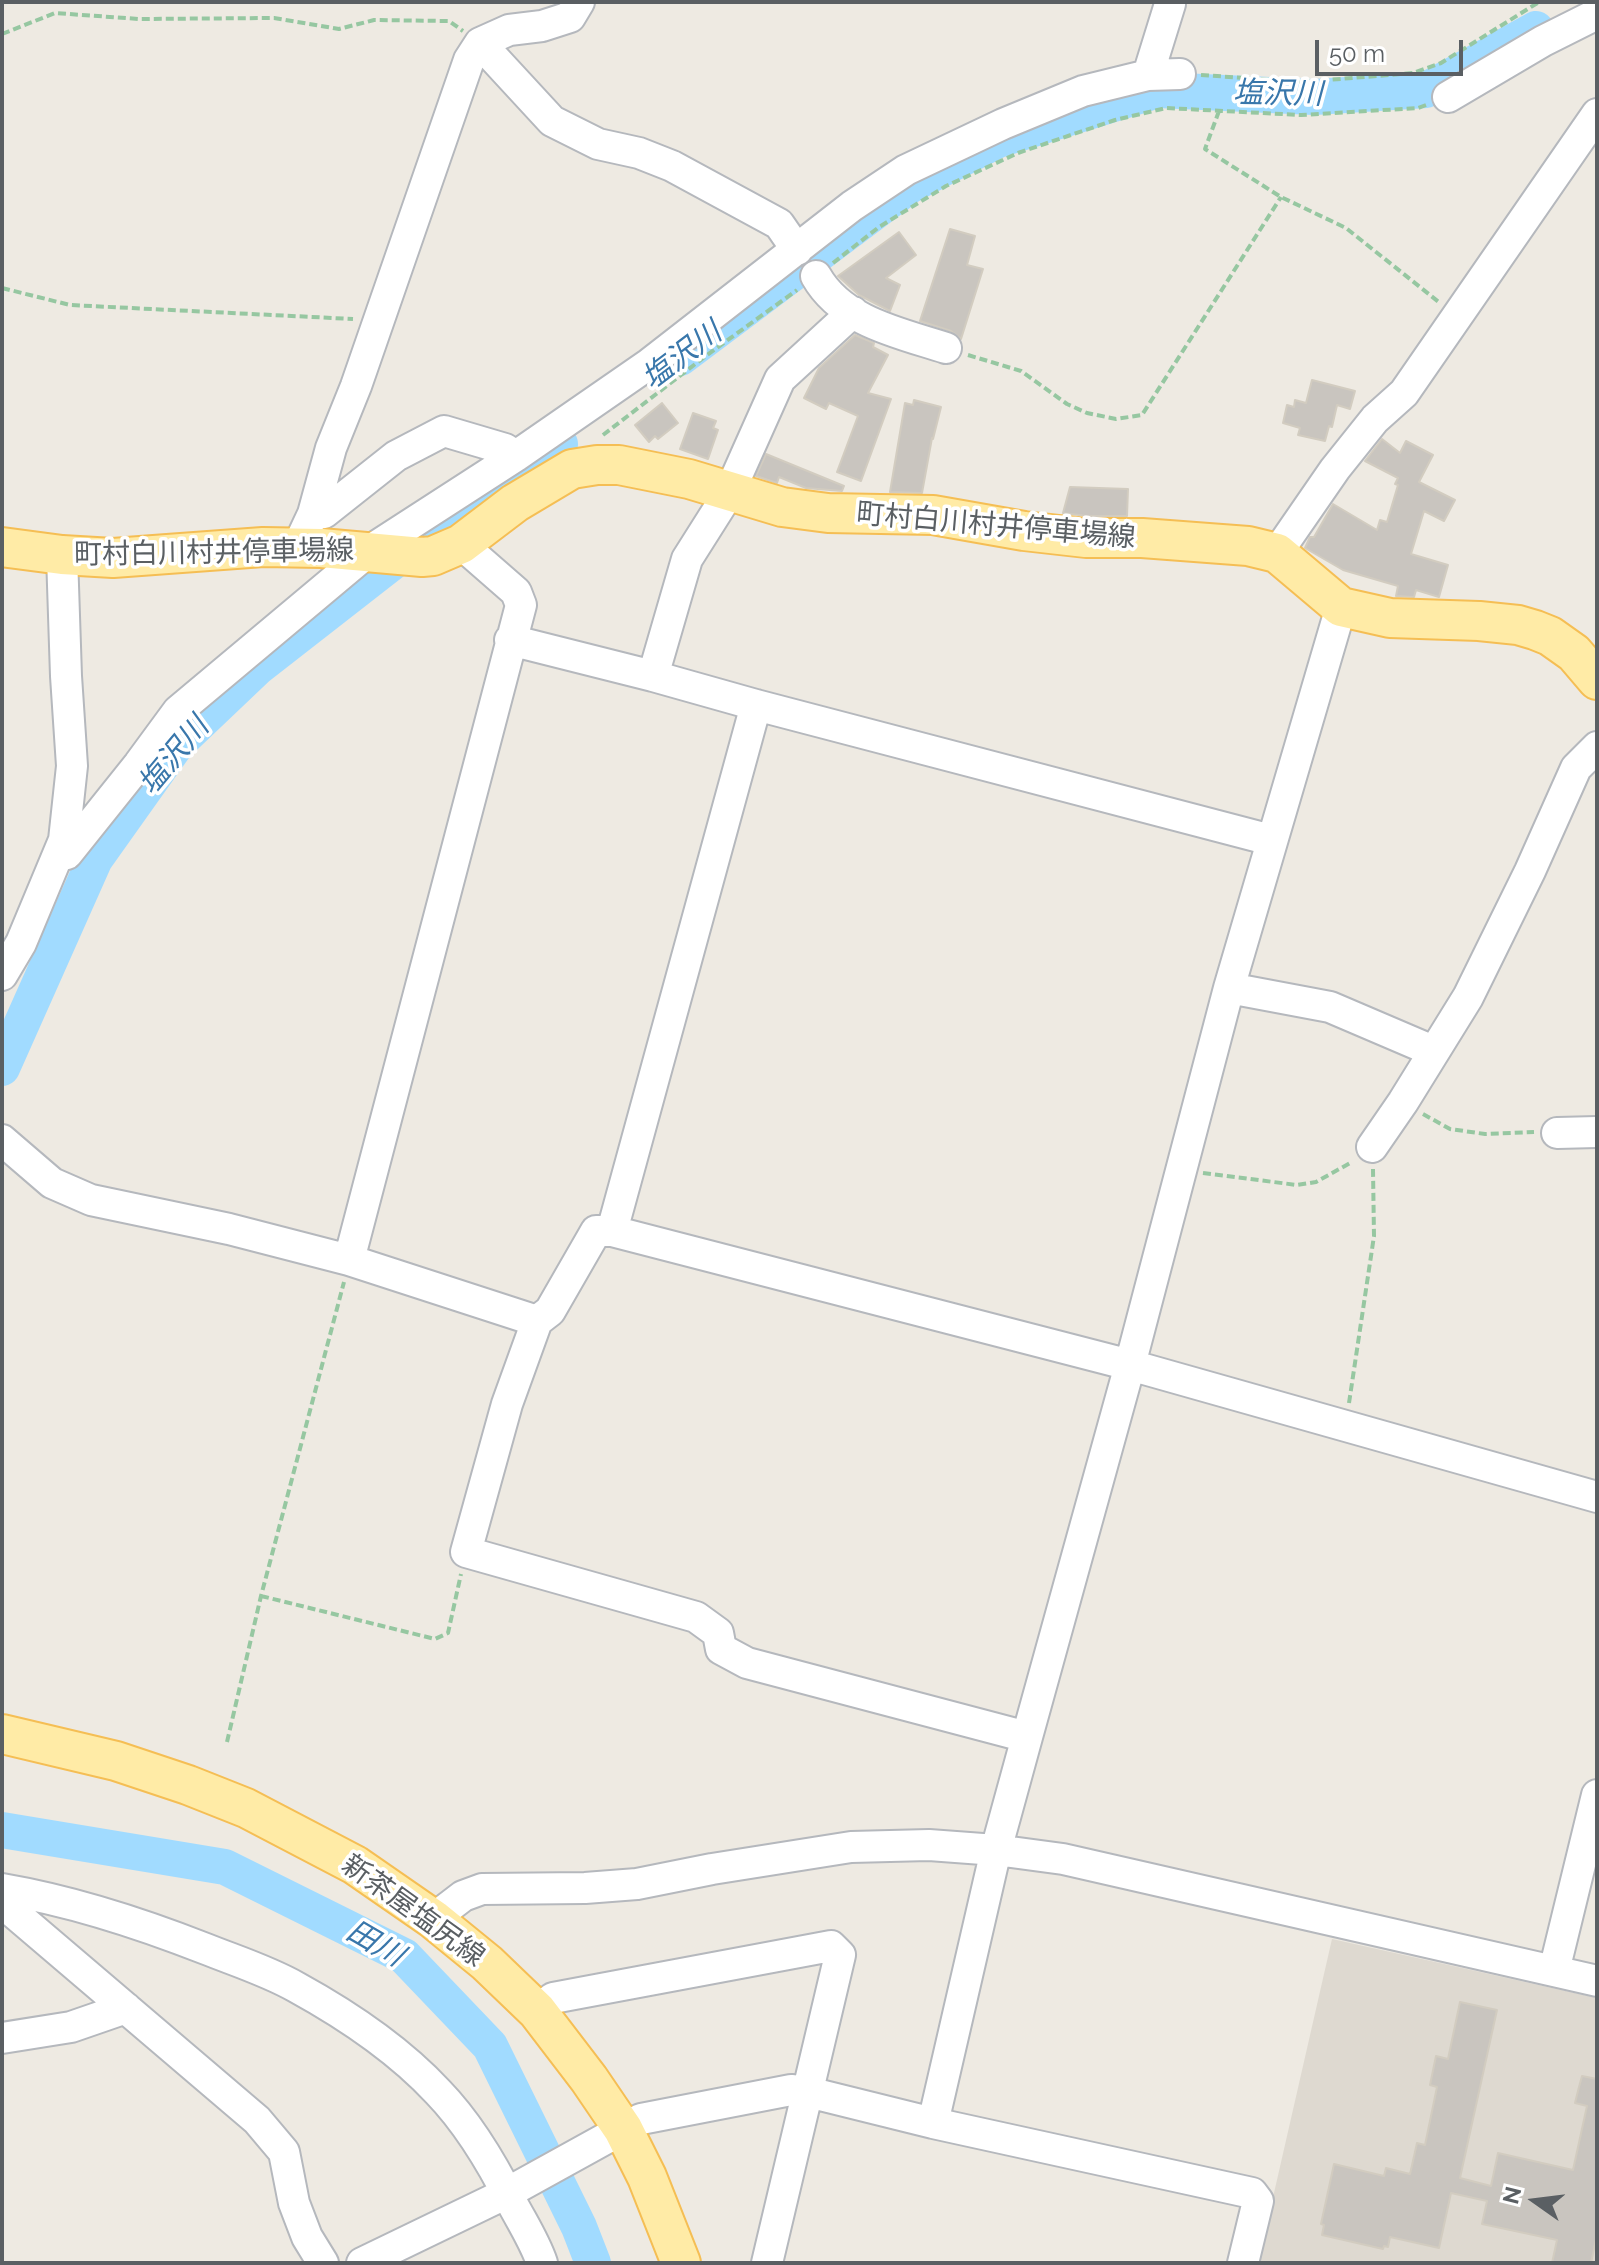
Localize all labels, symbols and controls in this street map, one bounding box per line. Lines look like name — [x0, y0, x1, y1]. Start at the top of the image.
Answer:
scale bar — [1319, 24, 1467, 74]
text: 50 m — [1329, 39, 1385, 68]
water label: 塩沢川 — [1233, 75, 1323, 113]
water label: 塩沢川 — [635, 315, 729, 397]
street label: 町村白川村井停車場線 — [855, 497, 1137, 555]
street label: 町村白川村井停車場線 — [74, 534, 354, 572]
water label: 塩沢川 — [131, 710, 217, 802]
street label: 新茶屋塩尻線 — [335, 1848, 491, 1974]
water label: 田川 — [340, 1913, 410, 1975]
north arrow — [1495, 2161, 1575, 2241]
text: N — [1497, 2184, 1526, 2206]

